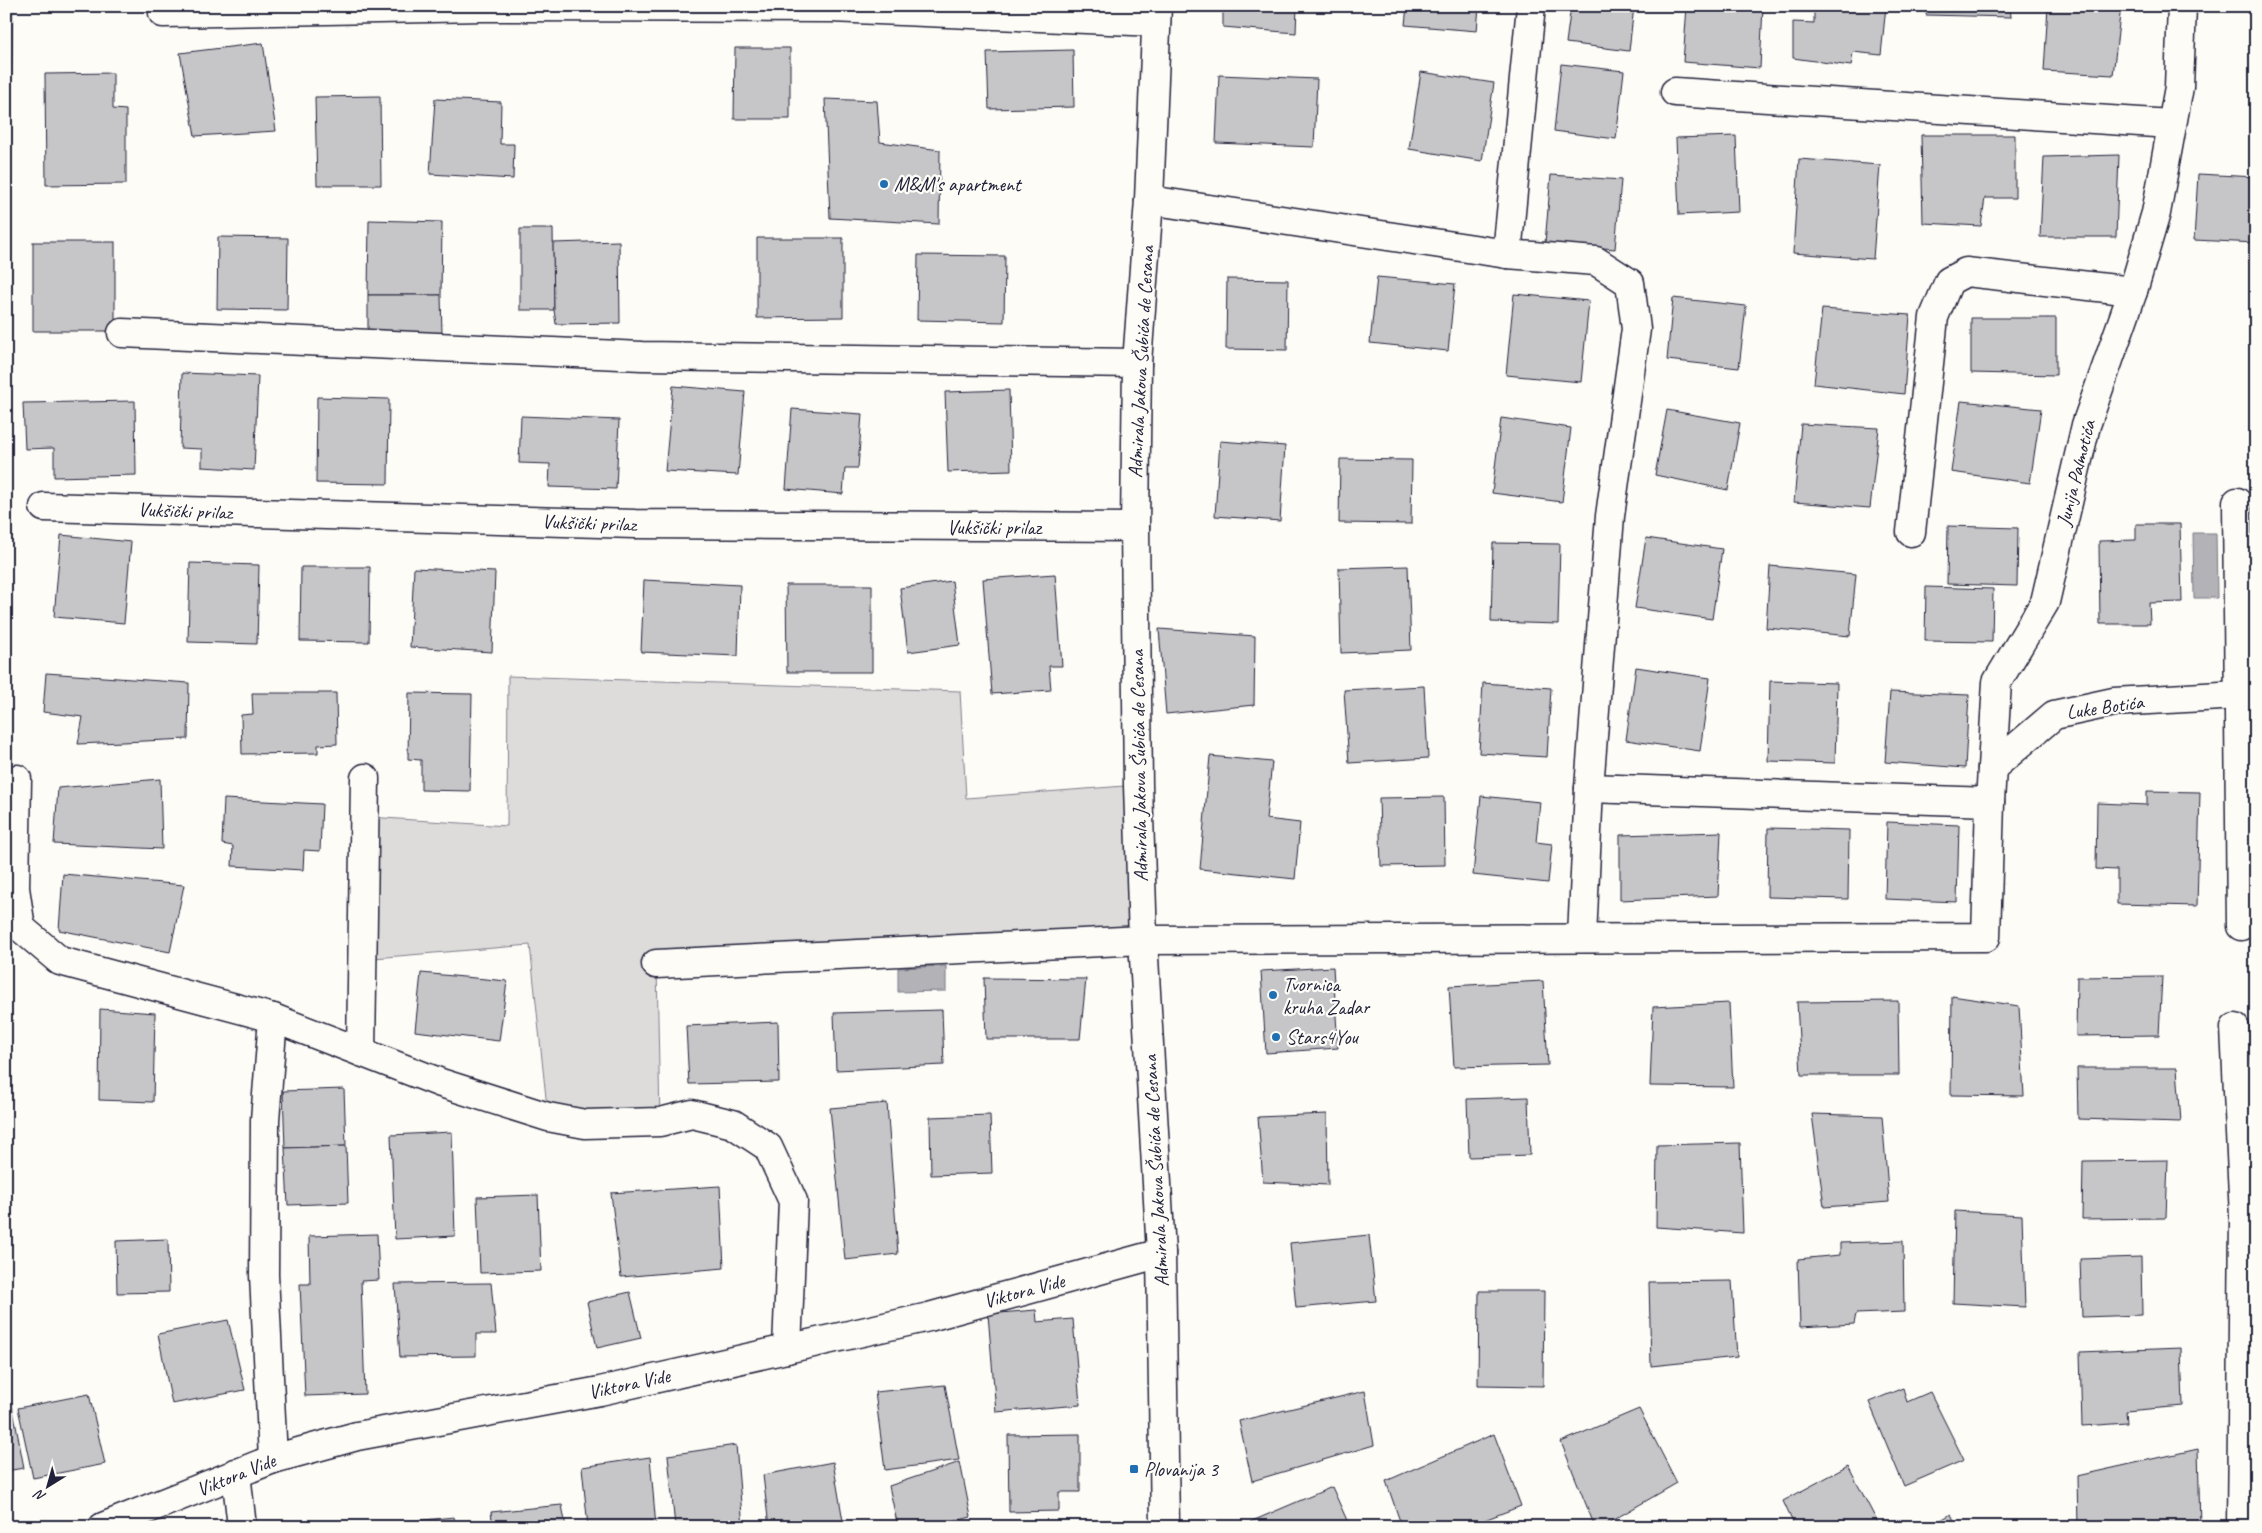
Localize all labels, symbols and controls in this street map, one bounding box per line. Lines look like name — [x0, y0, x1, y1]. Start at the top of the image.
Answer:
place label: M&M's apartment — [894, 172, 1023, 197]
marker: M&M's apartment — [878, 178, 890, 190]
street label: Admirala Jakova Šubića de Cesana — [1122, 244, 1160, 478]
street label: Junija Palmotića — [2051, 416, 2102, 529]
street label: Vukšički prilaz — [137, 497, 234, 525]
street label: Vukšički prilaz — [541, 509, 638, 537]
street label: Vukšički prilaz — [947, 515, 1043, 540]
street label: Admirala Jakova Šubića de Cesana — [1124, 648, 1154, 882]
street label: Luke Botića — [2065, 689, 2146, 725]
place label: Tvornica kruha Zadar — [1283, 972, 1371, 1020]
marker: Tvornica kruha Zadar — [1267, 989, 1279, 1001]
place label: Stars4You — [1286, 1025, 1359, 1050]
marker: Stars4You — [1270, 1031, 1282, 1043]
street label: Admirala Jakova Šubića de Cesana — [1137, 1053, 1175, 1287]
street label: Viktora Vide — [981, 1268, 1069, 1314]
street label: Viktora Vide — [586, 1363, 673, 1405]
street label: Viktora Vide — [193, 1447, 280, 1502]
place label: Plovanija 3 — [1144, 1457, 1220, 1482]
north arrow — [22, 1460, 72, 1510]
marker: Plovanija 3 — [1128, 1463, 1140, 1475]
text: N — [30, 1485, 49, 1505]

